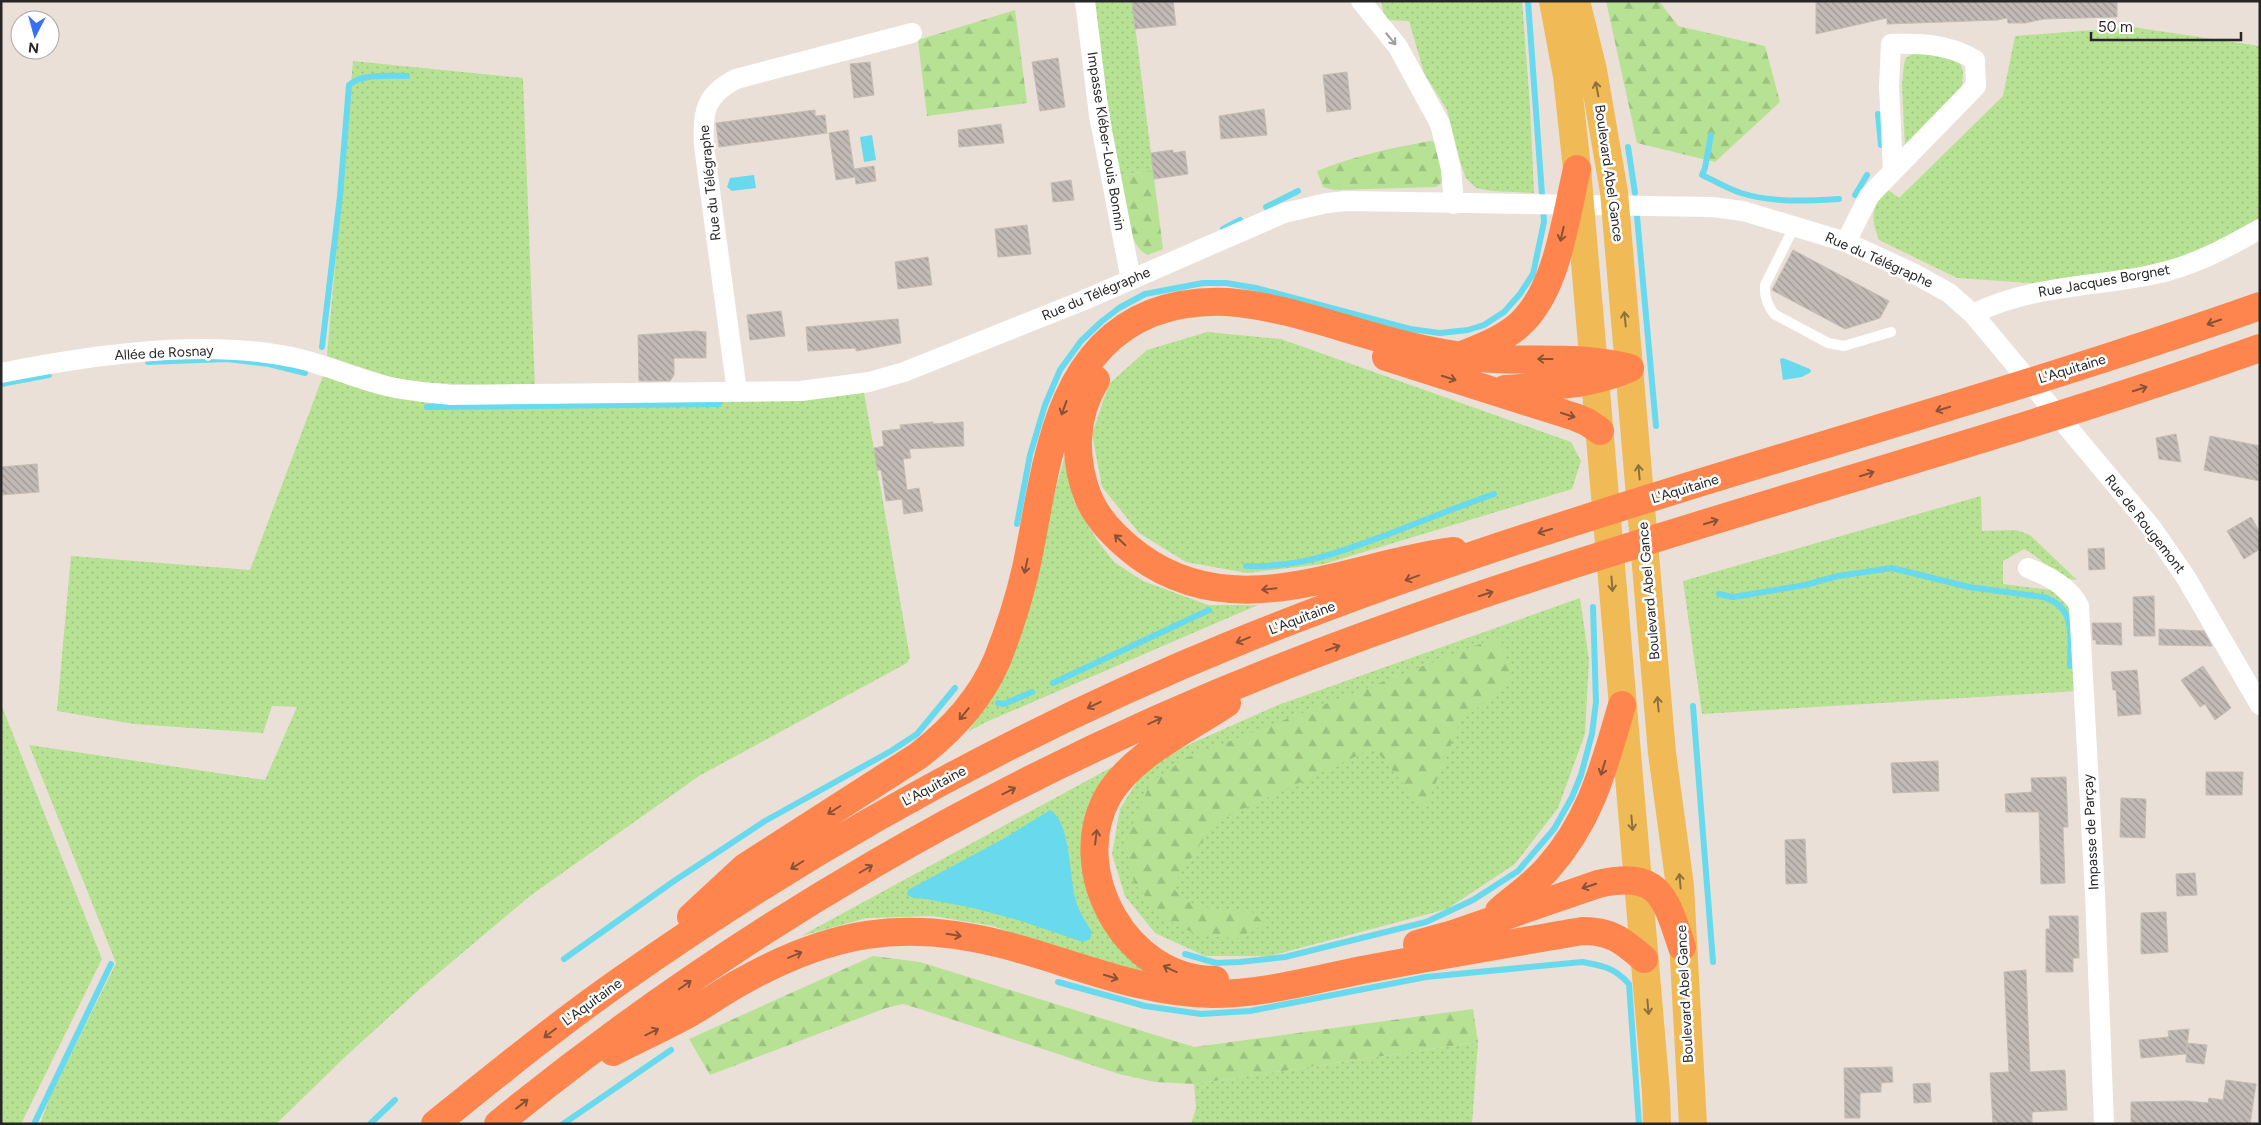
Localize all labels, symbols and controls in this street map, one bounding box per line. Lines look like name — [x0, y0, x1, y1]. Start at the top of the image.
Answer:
north arrow — [10, 10, 60, 60]
scale bar — [2091, 10, 2241, 42]
text: 50 m — [2098, 18, 2133, 36]
one-way arrow — [1386, 33, 1397, 46]
text: N — [27, 38, 40, 56]
street label: Impasse Kléber-Louis Bonnin — [1083, 50, 1129, 232]
one-way arrow — [1591, 81, 1601, 97]
street label: Boulevard Abel Gance — [1591, 103, 1627, 243]
street label: Rue du Télégraphe — [695, 124, 725, 242]
one-way arrow — [1557, 225, 1566, 241]
street label: Rue du Télégraphe — [1822, 229, 1936, 292]
street label: Rue Jacques Borgnet — [2037, 261, 2171, 301]
street label: Rue du Télégraphe — [1039, 263, 1153, 325]
one-way arrow — [1620, 311, 1630, 327]
one-way arrow — [2207, 318, 2222, 327]
street label: Allée de Rosnay — [114, 342, 215, 364]
street label: L'Aquitaine — [2036, 351, 2108, 387]
one-way arrow — [1538, 354, 1554, 364]
one-way arrow — [1441, 373, 1457, 383]
one-way arrow — [2132, 383, 2148, 393]
one-way arrow — [1059, 400, 1068, 415]
one-way arrow — [1935, 405, 1951, 415]
one-way arrow — [1560, 410, 1576, 420]
one-way arrow — [1634, 465, 1643, 481]
one-way arrow — [1858, 469, 1874, 479]
street label: L'Aquitaine — [1649, 471, 1721, 507]
street label: Rue de Rougemont — [2101, 471, 2189, 577]
one-way arrow — [1703, 517, 1719, 526]
street label: Boulevard Abel Gance — [1634, 521, 1663, 661]
one-way arrow — [1537, 527, 1553, 537]
one-way arrow — [1113, 534, 1126, 546]
one-way arrow — [1021, 557, 1030, 573]
one-way arrow — [1405, 574, 1420, 583]
one-way arrow — [1608, 576, 1617, 592]
one-way arrow — [1261, 584, 1277, 594]
one-way arrow — [1478, 588, 1494, 598]
street label: L'Aquitaine — [1266, 597, 1338, 638]
one-way arrow — [1236, 636, 1252, 645]
one-way arrow — [1325, 643, 1340, 652]
one-way arrow — [1653, 696, 1663, 712]
one-way arrow — [1087, 700, 1102, 710]
one-way arrow — [958, 707, 969, 720]
one-way arrow — [1147, 715, 1162, 725]
one-way arrow — [1597, 760, 1607, 776]
street label: L'Aquitaine — [899, 762, 969, 810]
street label: Impasse de Parçay — [2079, 773, 2103, 891]
one-way arrow — [1001, 786, 1016, 795]
one-way arrow — [827, 805, 841, 815]
one-way arrow — [1627, 815, 1637, 831]
one-way arrow — [1091, 829, 1101, 845]
one-way arrow — [791, 860, 805, 870]
one-way arrow — [859, 864, 873, 874]
one-way arrow — [1675, 873, 1684, 889]
one-way arrow — [1582, 882, 1598, 892]
street label: Boulevard Abel Gance — [1673, 924, 1697, 1064]
one-way arrow — [946, 930, 962, 940]
one-way arrow — [787, 950, 803, 959]
one-way arrow — [1163, 963, 1178, 973]
one-way arrow — [1103, 973, 1119, 983]
street label: L'Aquitaine — [559, 974, 625, 1029]
one-way arrow — [678, 980, 692, 990]
one-way arrow — [1643, 999, 1653, 1015]
one-way arrow — [645, 1027, 660, 1037]
one-way arrow — [543, 1028, 557, 1038]
one-way arrow — [515, 1099, 528, 1110]

